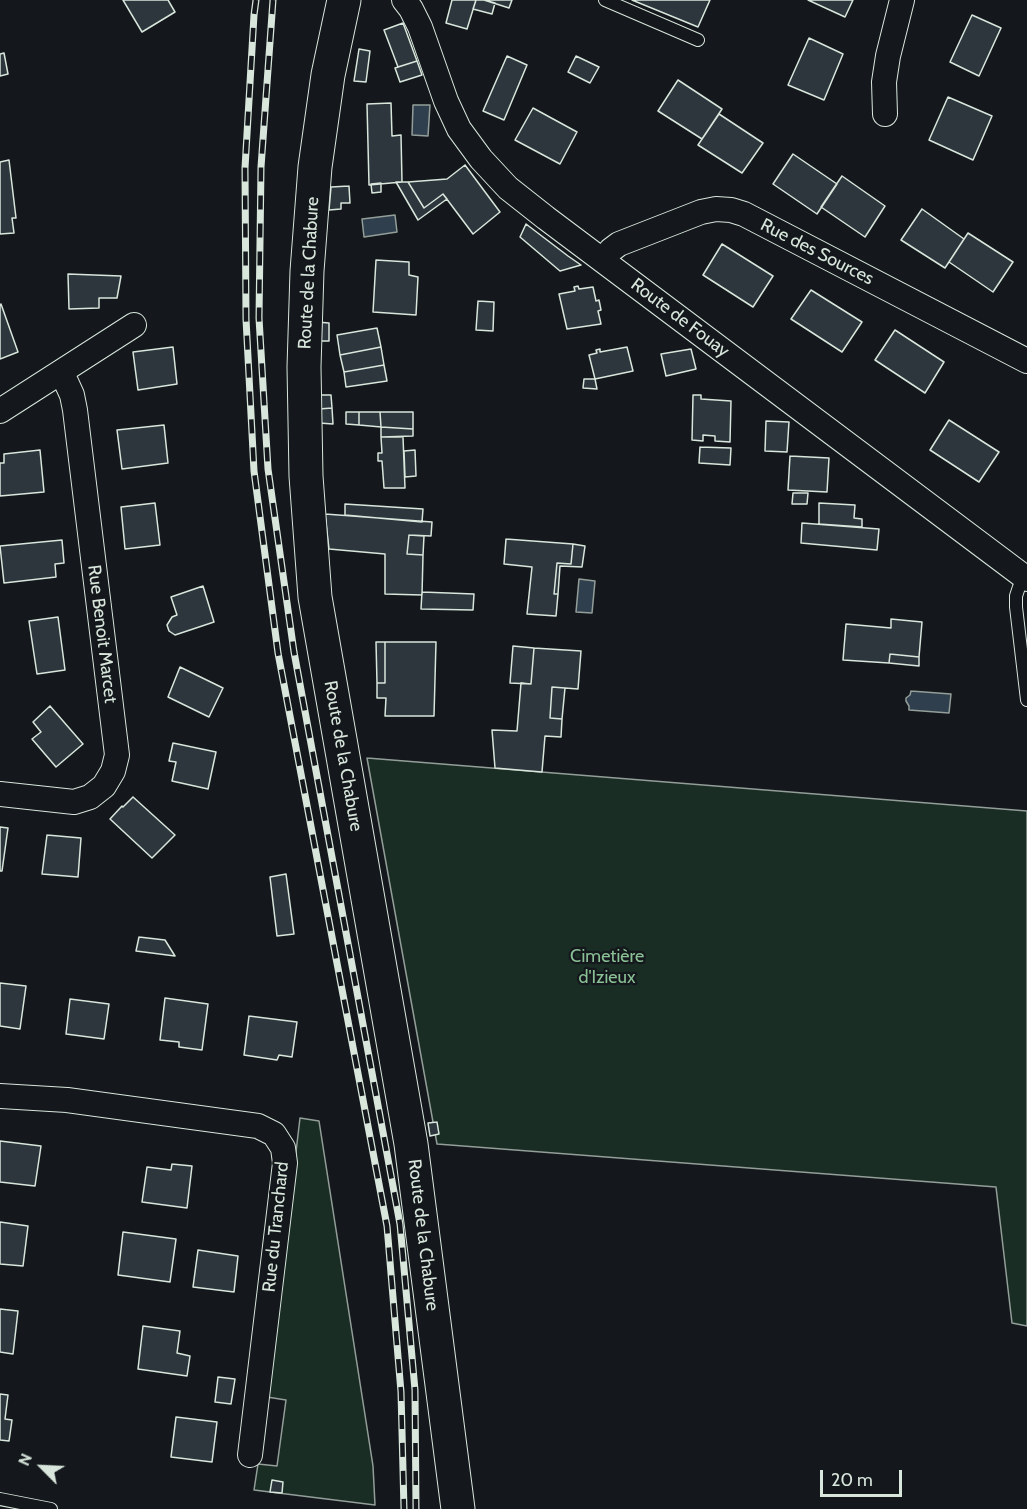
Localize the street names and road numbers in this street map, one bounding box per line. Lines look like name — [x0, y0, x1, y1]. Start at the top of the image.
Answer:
street label: Route de la Chabure — [294, 196, 324, 350]
street label: Rue des Sources — [757, 214, 877, 290]
street label: Route de Fouay — [627, 274, 733, 362]
street label: Rue Benoit Marcet — [83, 564, 121, 704]
street label: Route de la Chabure — [319, 679, 367, 833]
street label: Route de la Chabure — [403, 1158, 443, 1312]
street label: Rue du Tranchard — [258, 1161, 294, 1293]

